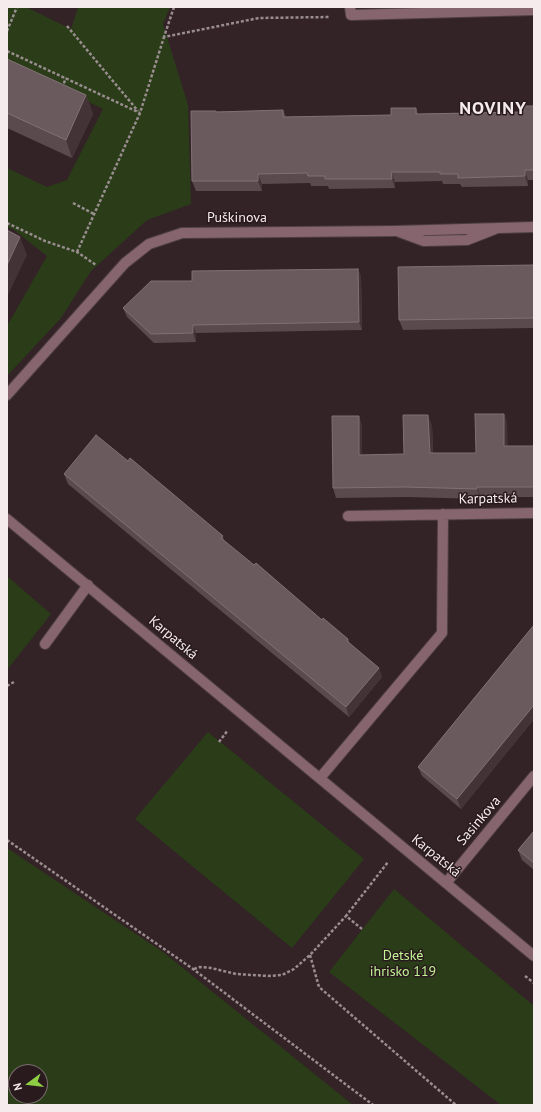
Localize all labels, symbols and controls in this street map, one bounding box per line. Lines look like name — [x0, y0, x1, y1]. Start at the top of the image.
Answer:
district label: NOVINY — [459, 98, 527, 120]
street label: Puškinova — [207, 210, 267, 226]
street label: Karpatská — [459, 490, 517, 508]
street label: Karpatská — [145, 613, 201, 663]
street label: Sasinkova — [454, 793, 504, 849]
street label: Karpatská — [408, 831, 464, 881]
park label: Detské ihrisko 119 — [370, 948, 436, 980]
north arrow — [8, 1064, 48, 1104]
text: N — [10, 1082, 25, 1092]

